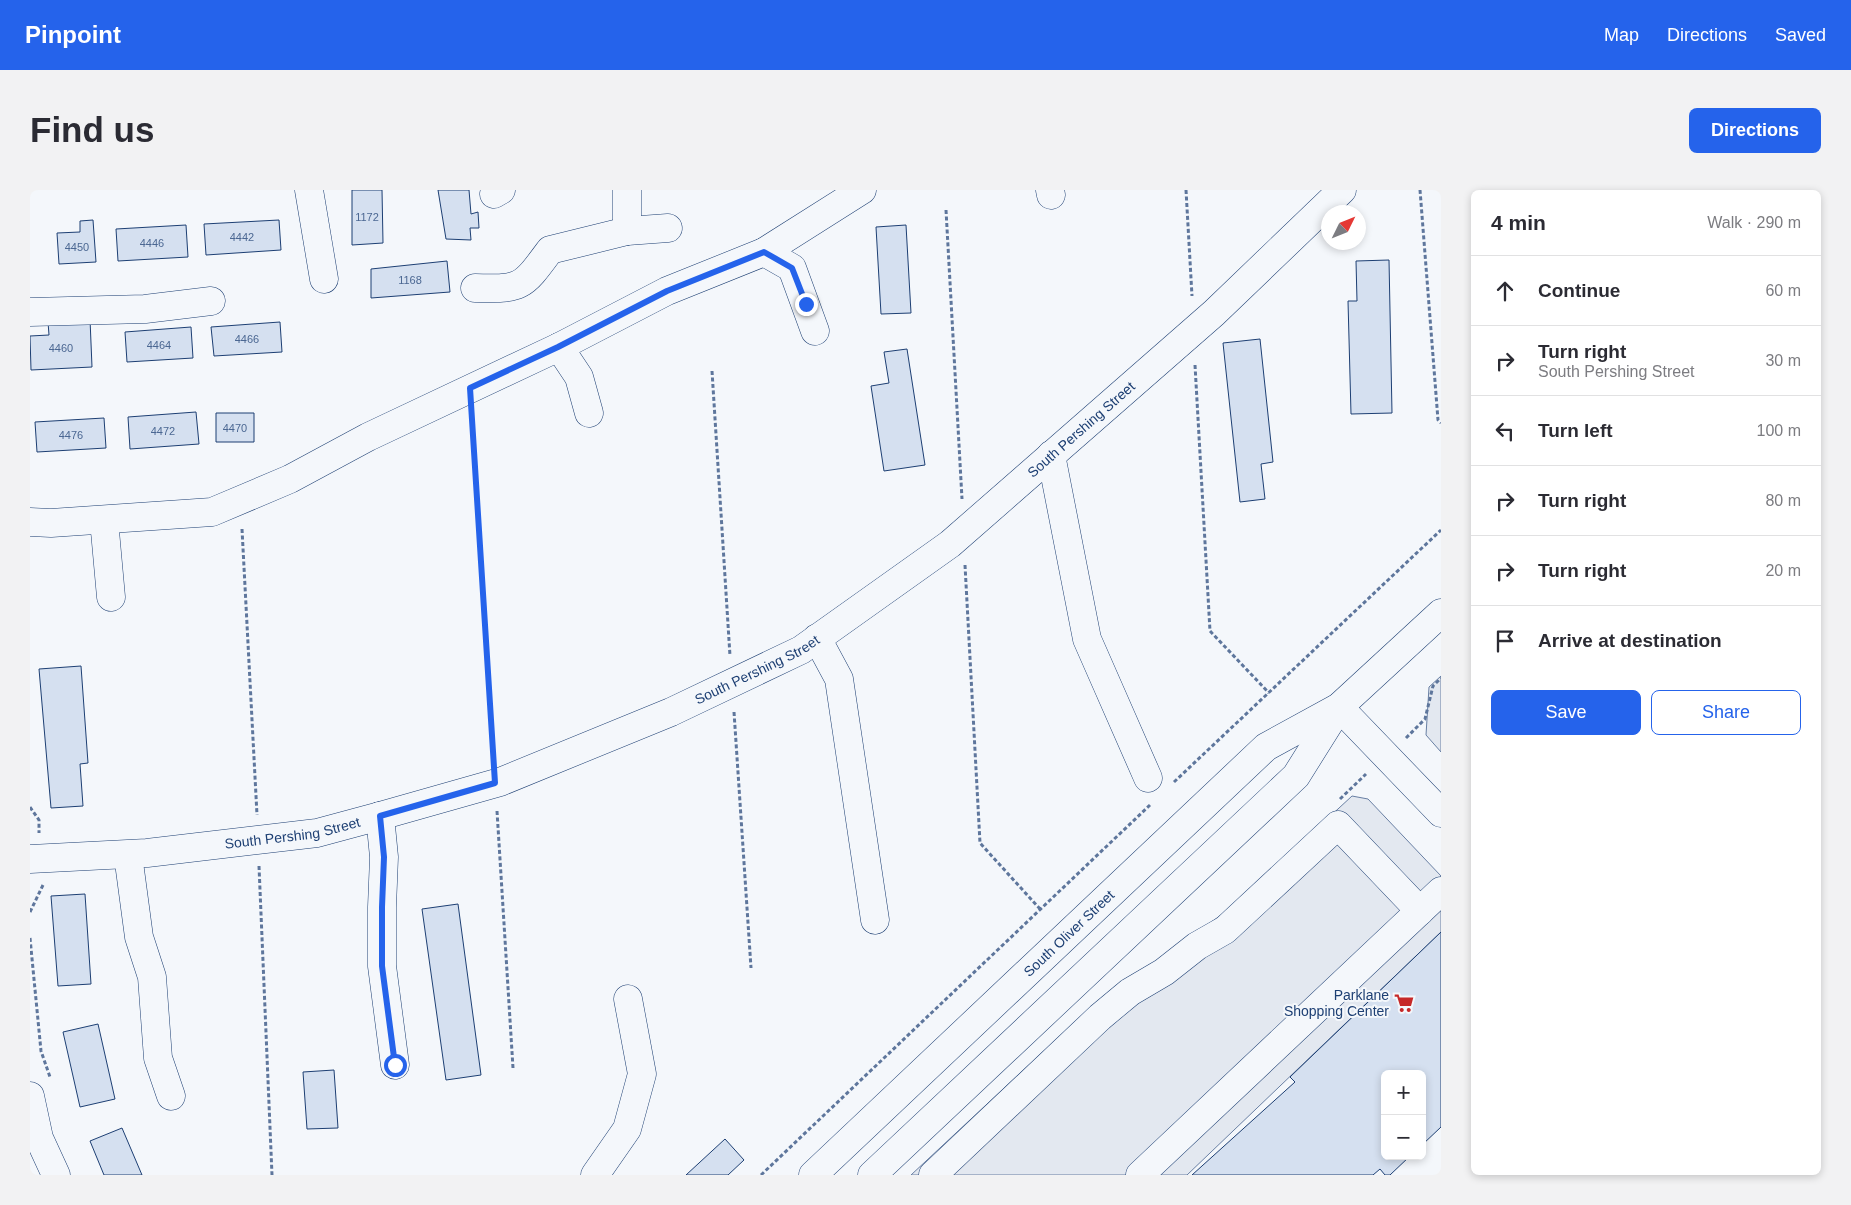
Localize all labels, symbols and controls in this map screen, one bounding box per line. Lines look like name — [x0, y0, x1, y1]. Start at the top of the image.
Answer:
text: Pinpoint — [25, 21, 121, 48]
text: Map — [1604, 25, 1639, 45]
text: Directions — [1667, 25, 1747, 45]
text: Saved — [1775, 25, 1826, 45]
button: Directions — [1689, 108, 1821, 153]
text: Find us — [30, 110, 154, 149]
north arrow — [1321, 205, 1366, 250]
house number: 1172 — [355, 211, 379, 223]
text: 4 min — [1491, 211, 1546, 234]
text: Walk · 290 m — [1707, 214, 1801, 231]
house number: 4442 — [230, 231, 254, 243]
house number: 4446 — [140, 237, 164, 249]
house number: 4450 — [65, 241, 89, 253]
house number: 1168 — [398, 274, 422, 286]
icon: ahead — [1491, 277, 1519, 305]
text: Continue — [1538, 280, 1620, 301]
text: 60 m — [1765, 282, 1801, 299]
route end — [795, 293, 818, 316]
house number: 4466 — [235, 333, 259, 345]
house number: 4464 — [147, 339, 171, 351]
text: Turn right — [1538, 341, 1626, 362]
house number: 4460 — [49, 342, 73, 354]
icon: right — [1491, 347, 1519, 375]
text: 30 m — [1765, 352, 1801, 369]
text: South Pershing Street — [1538, 363, 1695, 380]
street label: South Pershing Street — [1024, 378, 1138, 481]
icon: left — [1491, 417, 1519, 445]
text: Turn left — [1538, 420, 1613, 441]
house number: 4470 — [223, 422, 247, 434]
text: 100 m — [1757, 422, 1801, 439]
house number: 4472 — [151, 425, 175, 437]
house number: 4476 — [59, 429, 83, 441]
icon: right — [1491, 487, 1519, 515]
text: Turn right — [1538, 490, 1626, 511]
text: 80 m — [1765, 492, 1801, 509]
icon: right — [1491, 557, 1519, 585]
text: Turn right — [1538, 560, 1626, 581]
text: 20 m — [1765, 562, 1801, 579]
icon: arrive — [1491, 627, 1519, 655]
text: Arrive at destination — [1538, 630, 1722, 651]
street label: South Pershing Street — [692, 632, 822, 707]
button: Save — [1491, 690, 1641, 735]
button: Share — [1651, 690, 1801, 735]
street label: South Pershing Street — [224, 814, 362, 852]
street label: South Oliver Street — [1020, 887, 1117, 980]
place label: Parklane Shopping Center — [1284, 987, 1389, 1019]
supermarket icon: Parklane Shopping Center — [1393, 992, 1415, 1014]
route start — [384, 1054, 407, 1077]
map controls — [1381, 1070, 1426, 1160]
button: + — [1381, 1070, 1426, 1115]
button: − — [1381, 1115, 1426, 1160]

